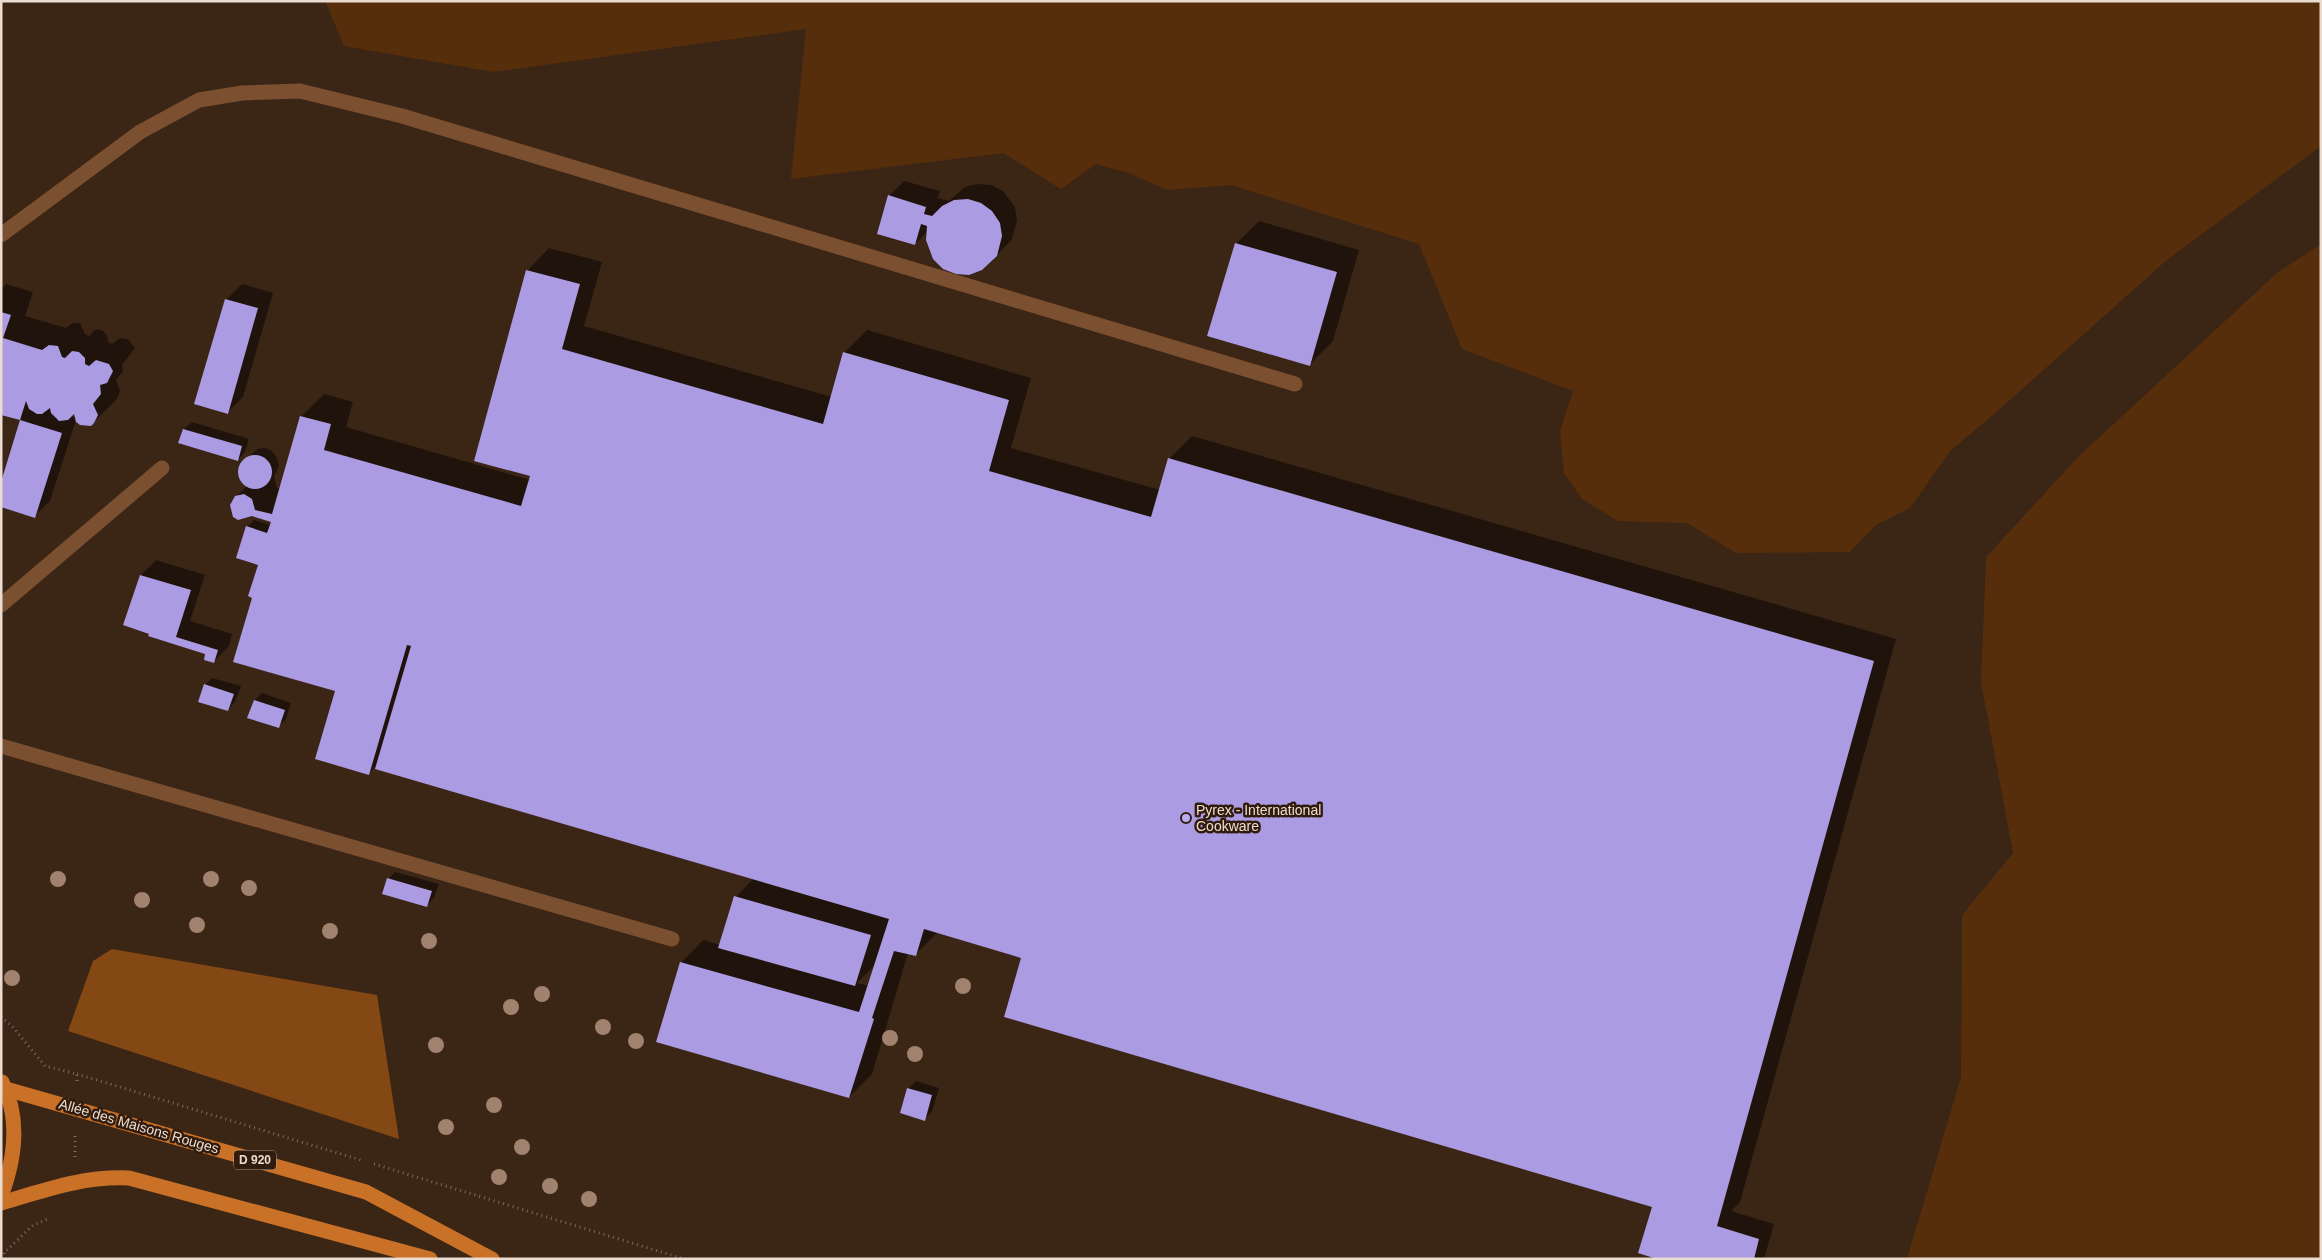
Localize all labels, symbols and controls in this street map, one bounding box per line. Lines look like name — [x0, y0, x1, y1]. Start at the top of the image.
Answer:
place label: Pyrex - International Cookware — [1196, 802, 1321, 834]
marker: Pyrex - International Cookware — [1180, 812, 1192, 824]
street label: Allée des Maisons Rouges — [57, 1095, 221, 1157]
road number: D 920 — [234, 1150, 276, 1170]

